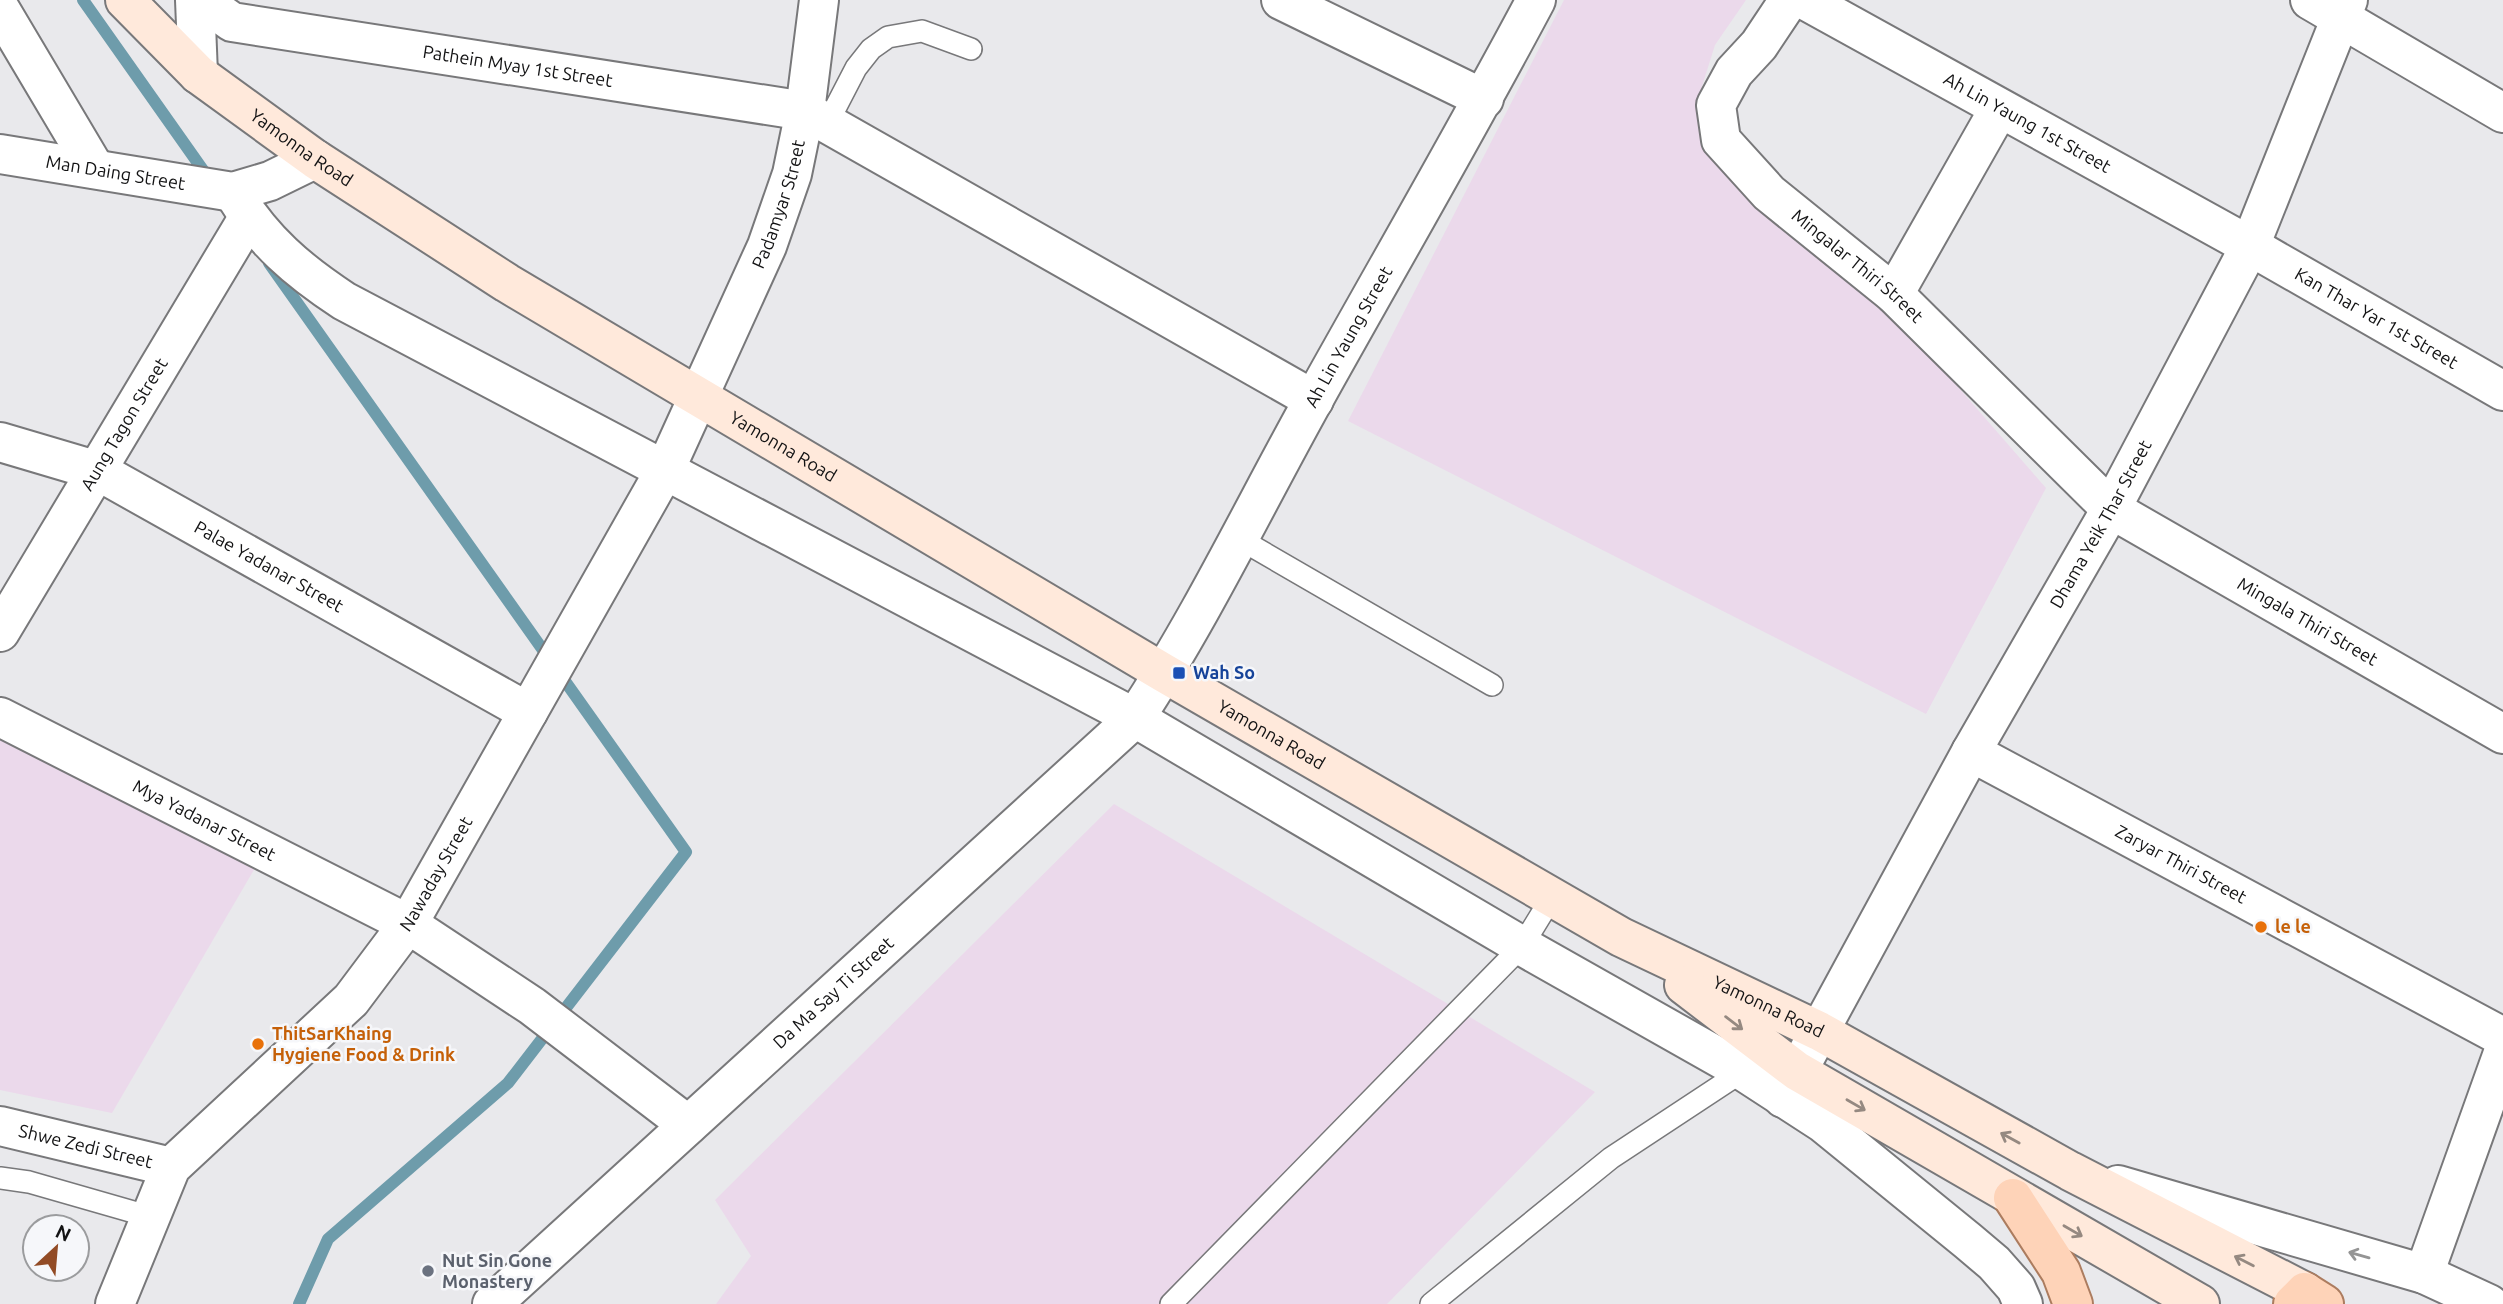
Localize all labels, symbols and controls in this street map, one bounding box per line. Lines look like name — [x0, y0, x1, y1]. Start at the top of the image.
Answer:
street label: Pathein Myay 1st Street — [421, 41, 614, 90]
street label: Ah Lin Yaung 1st Street — [1941, 68, 2115, 176]
street label: Yamonna Road — [247, 104, 357, 190]
street label: Padamyar Street — [747, 138, 808, 271]
street label: Man Daing Street — [45, 151, 187, 193]
street label: Mingalar Thiri Street — [1788, 205, 1928, 326]
street label: Ah Lin Yaung Street — [1300, 263, 1396, 410]
street label: Kan Thar Yar 1st Street — [2292, 263, 2462, 372]
street label: Aung Tagon Street — [76, 354, 171, 494]
street label: Yamonna Road — [726, 407, 840, 485]
street label: Dhama Yeik Thar Street — [2045, 436, 2155, 611]
street label: Palae Yadanar Street — [191, 516, 347, 616]
street label: Mingala Thiri Street — [2234, 573, 2382, 669]
place label: Wah So — [1193, 662, 1255, 682]
marker: Wah So — [1171, 665, 1187, 681]
street label: Yamonna Road — [1215, 695, 1329, 773]
street label: Mya Yadanar Street — [130, 775, 279, 864]
street label: Nawaday Street — [395, 813, 476, 935]
street label: Zaryar Thiri Street — [2112, 820, 2250, 907]
place label: le le — [2275, 916, 2311, 936]
marker: le le — [2253, 919, 2269, 935]
street label: Da Ma Say Ti Street — [768, 932, 897, 1052]
street label: Yamonna Road — [1710, 971, 1828, 1041]
one-way arrow — [1724, 1015, 1743, 1030]
place label: ThitSarKhaing Hygiene Food & Drink — [272, 1023, 455, 1064]
marker: ThitSarKhaing Hygiene Food & Drink — [250, 1036, 266, 1052]
one-way arrow — [1846, 1098, 1866, 1112]
street label: Shwe Zedi Street — [17, 1120, 155, 1171]
one-way arrow — [2000, 1131, 2021, 1144]
north arrow — [21, 1213, 91, 1283]
text: N — [52, 1220, 75, 1246]
one-way arrow — [2062, 1224, 2082, 1238]
one-way arrow — [2348, 1248, 2370, 1261]
place label: Nut Sin Gone Monastery — [442, 1250, 552, 1291]
one-way arrow — [2234, 1254, 2255, 1268]
marker: Nut Sin Gone Monastery — [420, 1263, 436, 1279]

